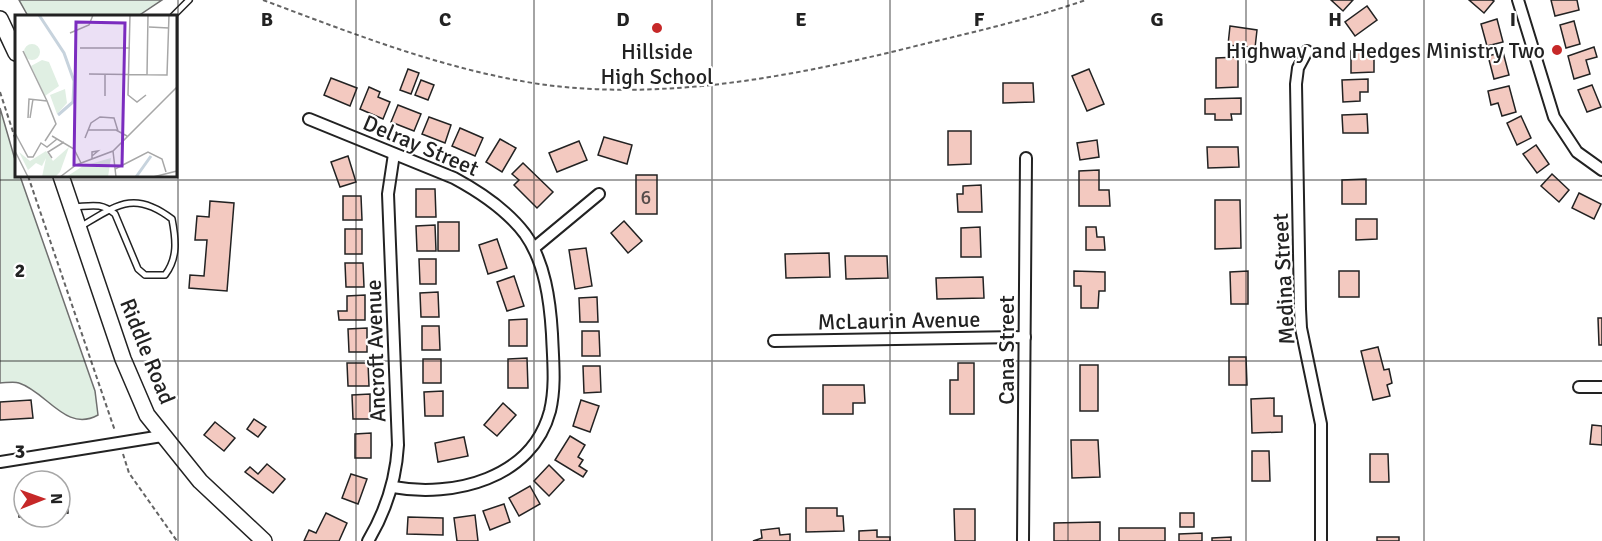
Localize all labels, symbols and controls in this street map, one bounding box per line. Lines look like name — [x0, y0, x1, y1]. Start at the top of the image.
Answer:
text: B — [261, 7, 273, 32]
text: C — [439, 7, 451, 32]
text: D — [616, 7, 630, 32]
text: E — [795, 7, 807, 32]
text: F — [974, 7, 985, 32]
text: G — [1150, 7, 1164, 32]
text: H — [1328, 7, 1342, 32]
text: I — [1510, 7, 1516, 32]
inset map — [15, 15, 177, 177]
marker: Hillside High School — [650, 21, 664, 35]
place label: Highway and Hedges Ministry Two — [1226, 37, 1545, 64]
place label: Hillside High School — [600, 38, 714, 90]
marker: Highway and Hedges Ministry Two — [1550, 43, 1564, 57]
street label: Delray Street — [359, 109, 483, 182]
house number: 6 — [641, 185, 651, 210]
street label: Medina Street — [1267, 212, 1300, 345]
text: 2 — [15, 258, 25, 283]
street label: Ancroft Avenue — [360, 279, 391, 423]
street label: Riddle Road — [114, 294, 181, 408]
street label: Cana Street — [993, 295, 1020, 405]
street label: McLaurin Avenue — [817, 306, 981, 335]
text: 3 — [15, 439, 25, 464]
north arrow — [12, 469, 72, 529]
text: N — [46, 493, 66, 504]

